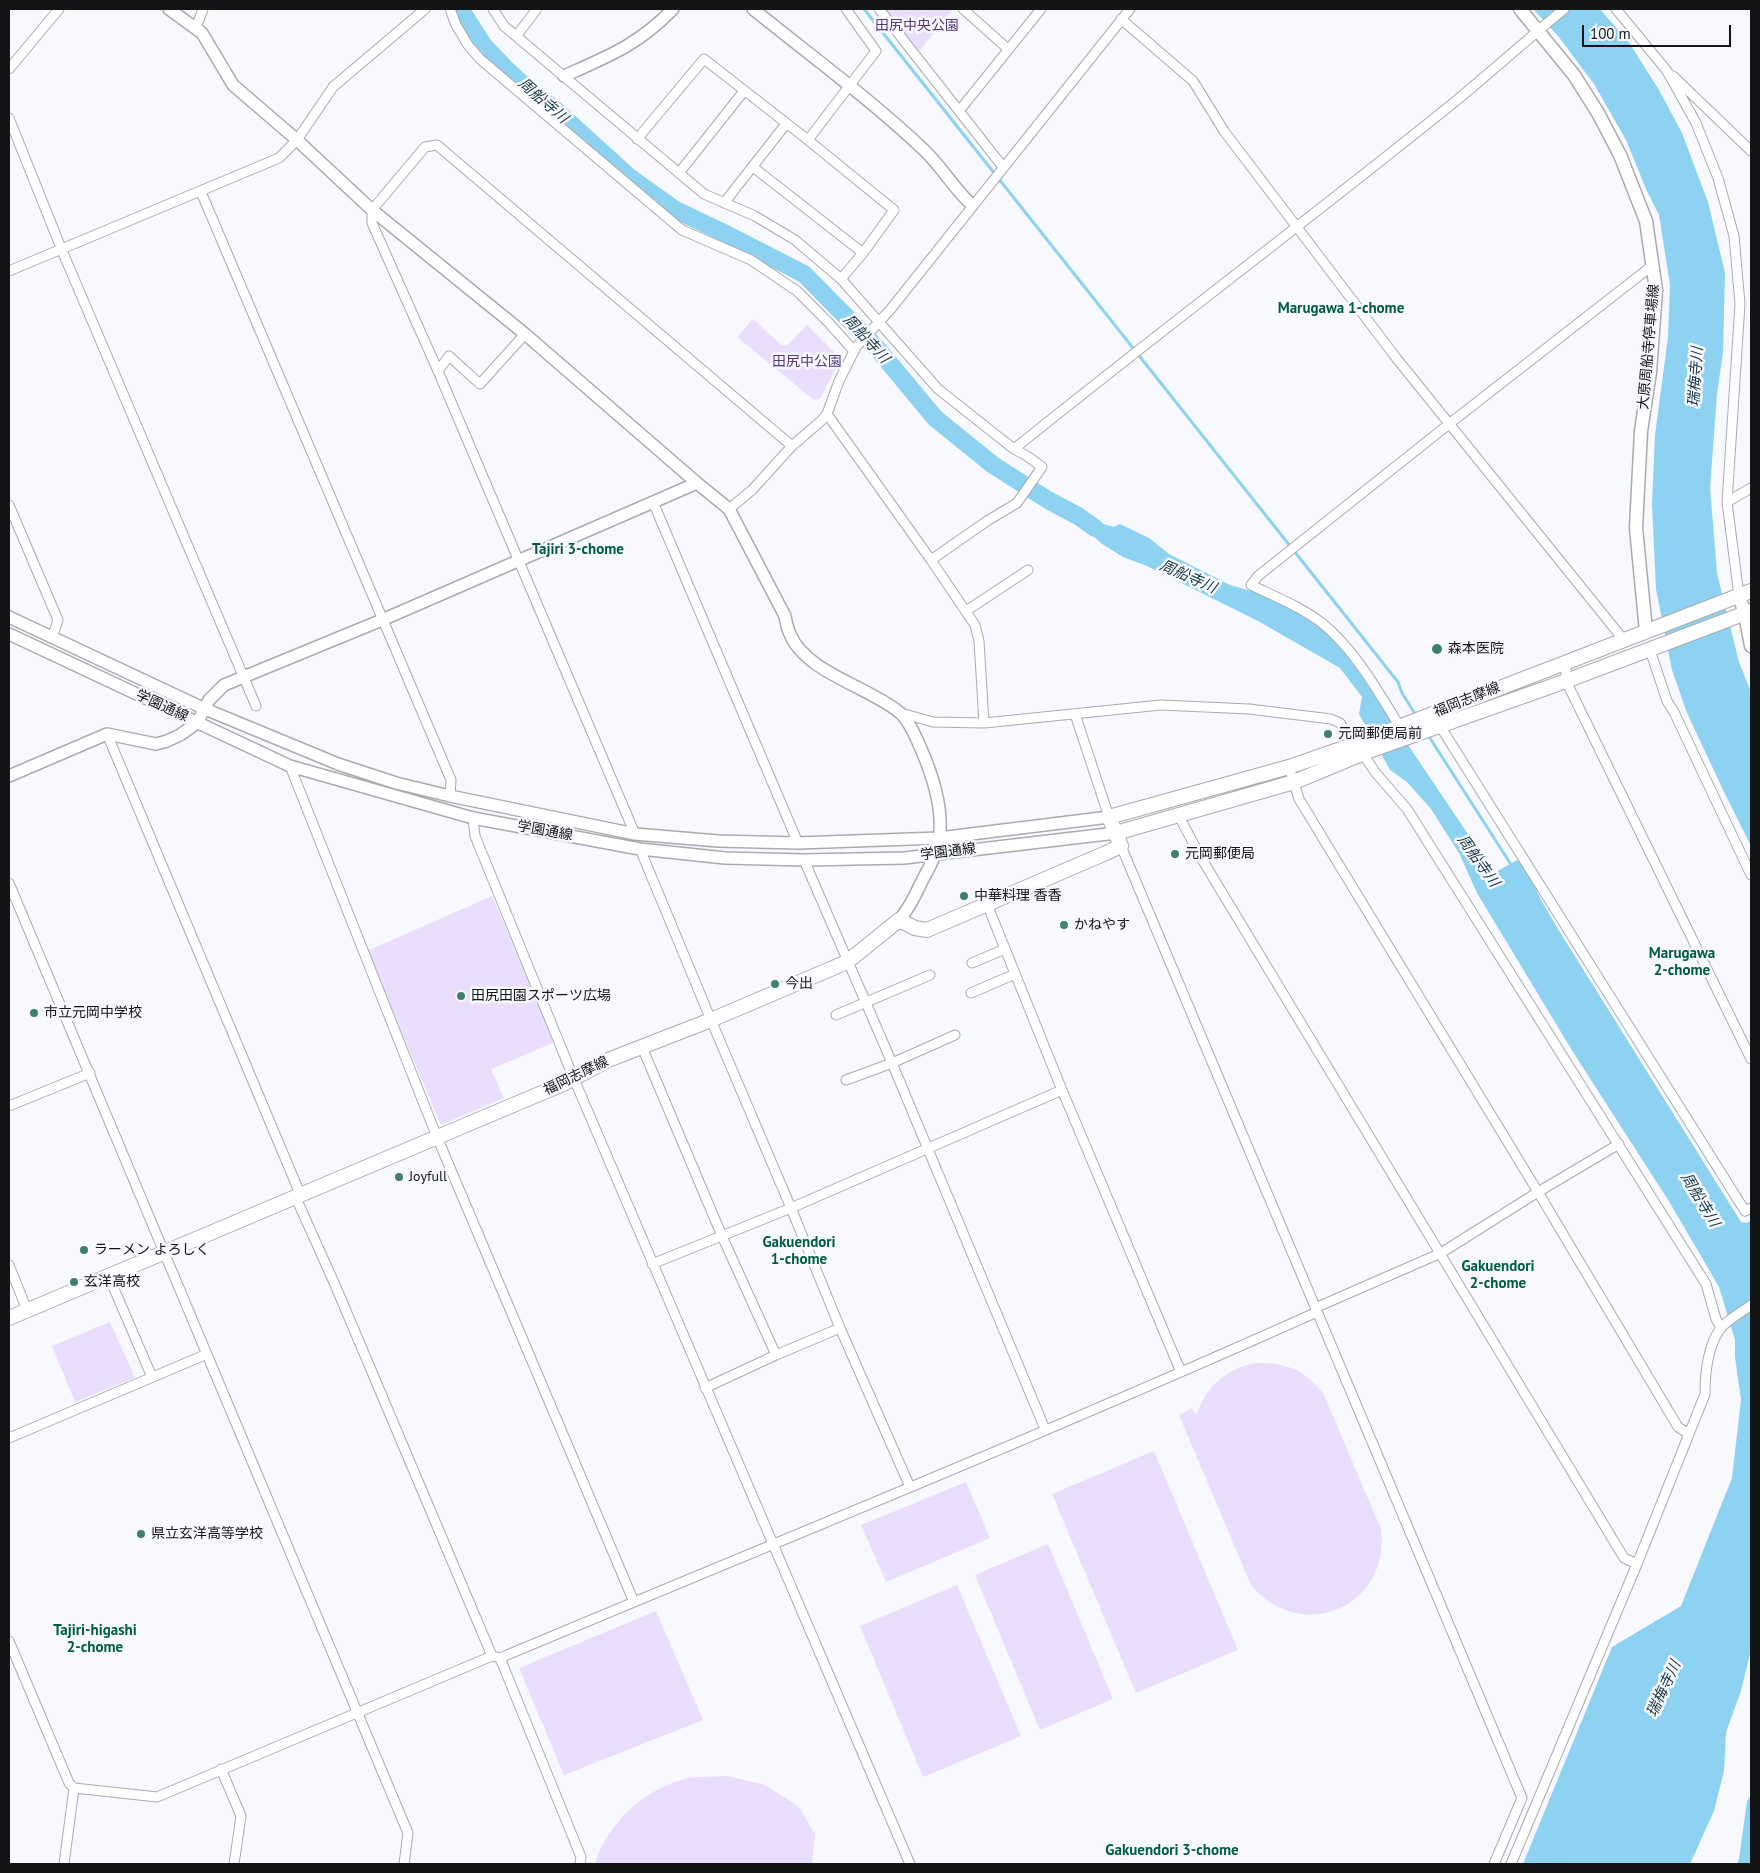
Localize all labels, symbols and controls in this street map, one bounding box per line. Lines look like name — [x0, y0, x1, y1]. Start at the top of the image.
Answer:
scale bar — [1585, 15, 1734, 47]
park label: 田尻中央公園 — [875, 18, 959, 34]
text: 100 m — [1590, 24, 1631, 43]
water label: 周船寺川 — [514, 75, 572, 127]
street label: 大原周船寺停車場線 — [1635, 284, 1663, 410]
district label: Marugawa 1-chome — [1278, 300, 1404, 318]
water label: 周船寺川 — [839, 311, 893, 367]
water label: 瑞梅寺川 — [1685, 346, 1707, 408]
park label: 田尻中公園 — [772, 354, 842, 370]
district label: Tajiri 3-chome — [532, 541, 624, 559]
water label: 周船寺川 — [1157, 557, 1219, 597]
place label: 森本医院 — [1448, 641, 1504, 657]
marker: 森本医院 — [1430, 642, 1444, 656]
street label: 福岡志摩線 — [1431, 679, 1503, 721]
street label: 学園通線 — [133, 687, 191, 725]
place label: 元岡郵便局前 — [1338, 726, 1422, 742]
marker: 元岡郵便局前 — [1322, 728, 1334, 740]
street label: 学園通線 — [516, 818, 574, 844]
water label: 周船寺川 — [1453, 831, 1503, 891]
street label: 学園通線 — [919, 840, 977, 864]
place label: 元岡郵便局 — [1185, 846, 1255, 862]
marker: 元岡郵便局 — [1169, 848, 1181, 860]
place label: 中華料理 香香 — [974, 888, 1062, 904]
marker: 中華料理 香香 — [958, 890, 970, 902]
place label: かねやす — [1074, 917, 1130, 933]
marker: かねやす — [1058, 919, 1070, 931]
district label: Marugawa 2-chome — [1649, 945, 1715, 980]
place label: 今出 — [785, 976, 813, 992]
marker: 今出 — [769, 978, 781, 990]
place label: 田尻田園スポーツ広場 — [471, 988, 611, 1004]
marker: 田尻田園スポーツ広場 — [455, 990, 467, 1002]
place label: 市立元岡中学校 — [44, 1005, 142, 1021]
marker: 市立元岡中学校 — [28, 1007, 40, 1019]
street label: 福岡志摩線 — [541, 1053, 611, 1099]
place label: Joyfull — [409, 1169, 447, 1185]
water label: 周船寺川 — [1677, 1170, 1723, 1230]
marker: Joyfull — [393, 1171, 405, 1183]
district label: Gakuendori 1-chome — [762, 1234, 836, 1269]
place label: ラーメン よろしく — [94, 1242, 210, 1258]
marker: ラーメン よろしく — [78, 1244, 90, 1256]
district label: Gakuendori 2-chome — [1461, 1258, 1535, 1293]
place label: 玄洋高校 — [84, 1274, 140, 1290]
marker: 玄洋高校 — [68, 1276, 80, 1288]
place label: 県立玄洋高等学校 — [151, 1526, 263, 1542]
marker: 県立玄洋高等学校 — [135, 1528, 147, 1540]
district label: Tajiri-higashi 2-chome — [53, 1622, 137, 1657]
water label: 瑞梅寺川 — [1643, 1658, 1685, 1720]
district label: Gakuendori 3-chome — [1105, 1842, 1239, 1860]

